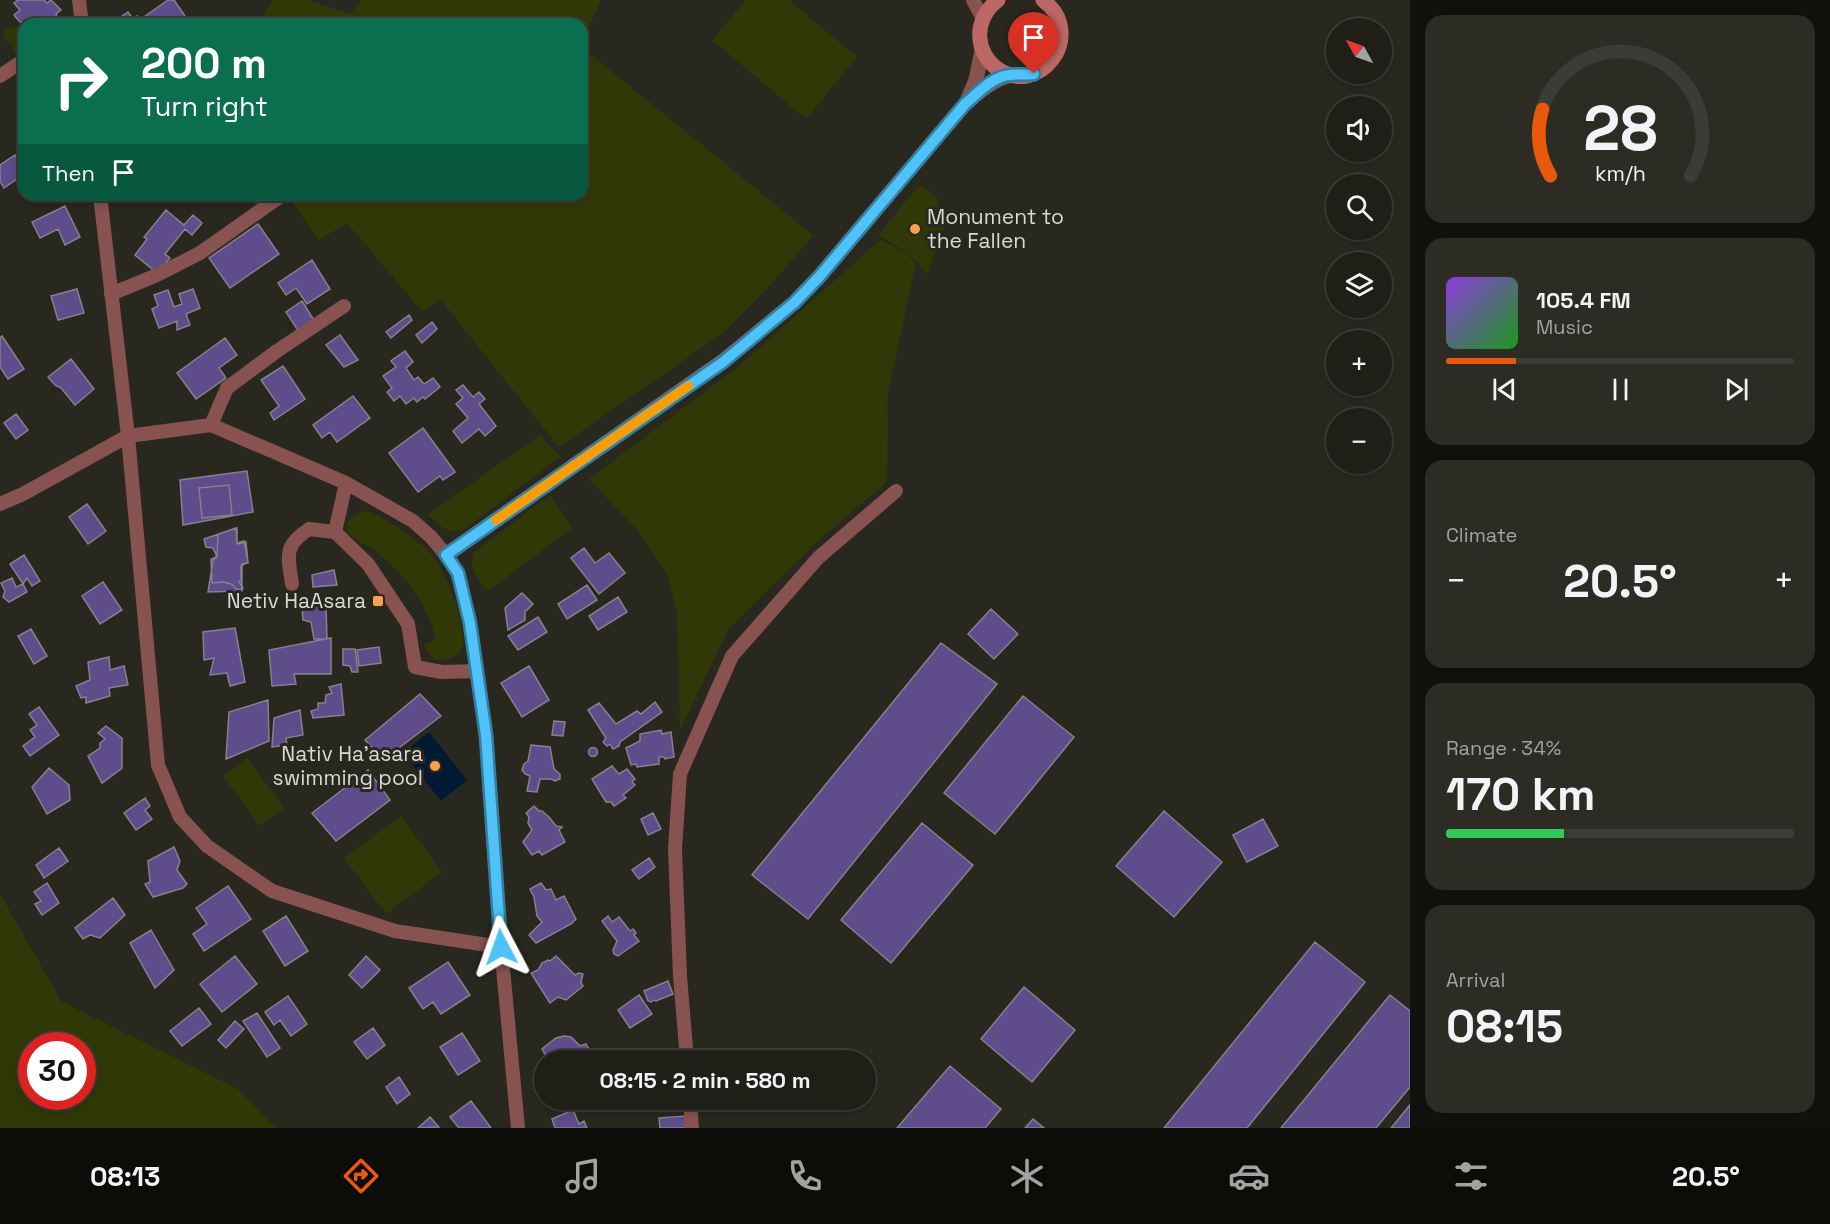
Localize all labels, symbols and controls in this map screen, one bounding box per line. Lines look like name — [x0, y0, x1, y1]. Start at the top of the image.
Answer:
pin — [1008, 12, 1059, 74]
north arrow — [1326, 18, 1392, 84]
map controls — [1326, 18, 1392, 474]
icon: arrive — [1017, 21, 1050, 54]
text: 200 m — [141, 37, 267, 90]
icon: right — [42, 42, 120, 120]
text: Turn right — [141, 89, 268, 124]
text: 28 — [1583, 89, 1657, 168]
button: sound — [1326, 96, 1392, 162]
icon: arrive — [107, 156, 140, 189]
text: Then — [42, 159, 95, 187]
text: km/h — [1594, 160, 1646, 187]
button: search — [1326, 174, 1392, 240]
place label: Monument to the Fallen — [927, 203, 1064, 254]
marker: Monument to the Fallen — [908, 222, 922, 236]
button: layers — [1326, 252, 1392, 318]
text: 105.4 FM — [1536, 286, 1631, 314]
text: Music — [1536, 314, 1593, 340]
button: + — [1326, 330, 1392, 396]
icon: previous — [1488, 373, 1521, 406]
icon: pause — [1604, 373, 1637, 406]
icon: next — [1720, 373, 1753, 406]
button: − — [1326, 408, 1392, 474]
text: Climate — [1446, 522, 1517, 548]
text: 20.5° — [1563, 553, 1677, 610]
text: − — [1446, 560, 1466, 602]
text: + — [1774, 560, 1794, 602]
place label: Netiv HaAsara — [227, 587, 366, 614]
marker: Netiv HaAsara — [371, 594, 385, 608]
text: Range · 34% — [1446, 735, 1561, 761]
place label: Nativ Ha'asara swimming pool — [273, 740, 423, 791]
marker: Nativ Ha'asara swimming pool — [428, 759, 442, 773]
text: 170 km — [1446, 766, 1596, 823]
position arrow — [469, 915, 533, 979]
text: Arrival — [1446, 967, 1505, 993]
text: 08:15 — [1446, 998, 1563, 1055]
speed limit sign: 30 — [18, 1032, 96, 1110]
text: 08:15 · 2 min · 580 m — [600, 1066, 810, 1094]
icon: directions — [340, 1155, 382, 1197]
icon: music — [562, 1155, 604, 1197]
icon: phone — [784, 1155, 826, 1197]
icon: climate — [1006, 1155, 1048, 1197]
icon: car — [1228, 1155, 1270, 1197]
icon: filters — [1450, 1155, 1492, 1197]
text: 08:13 — [90, 1159, 160, 1194]
text: 20.5° — [1672, 1159, 1740, 1194]

